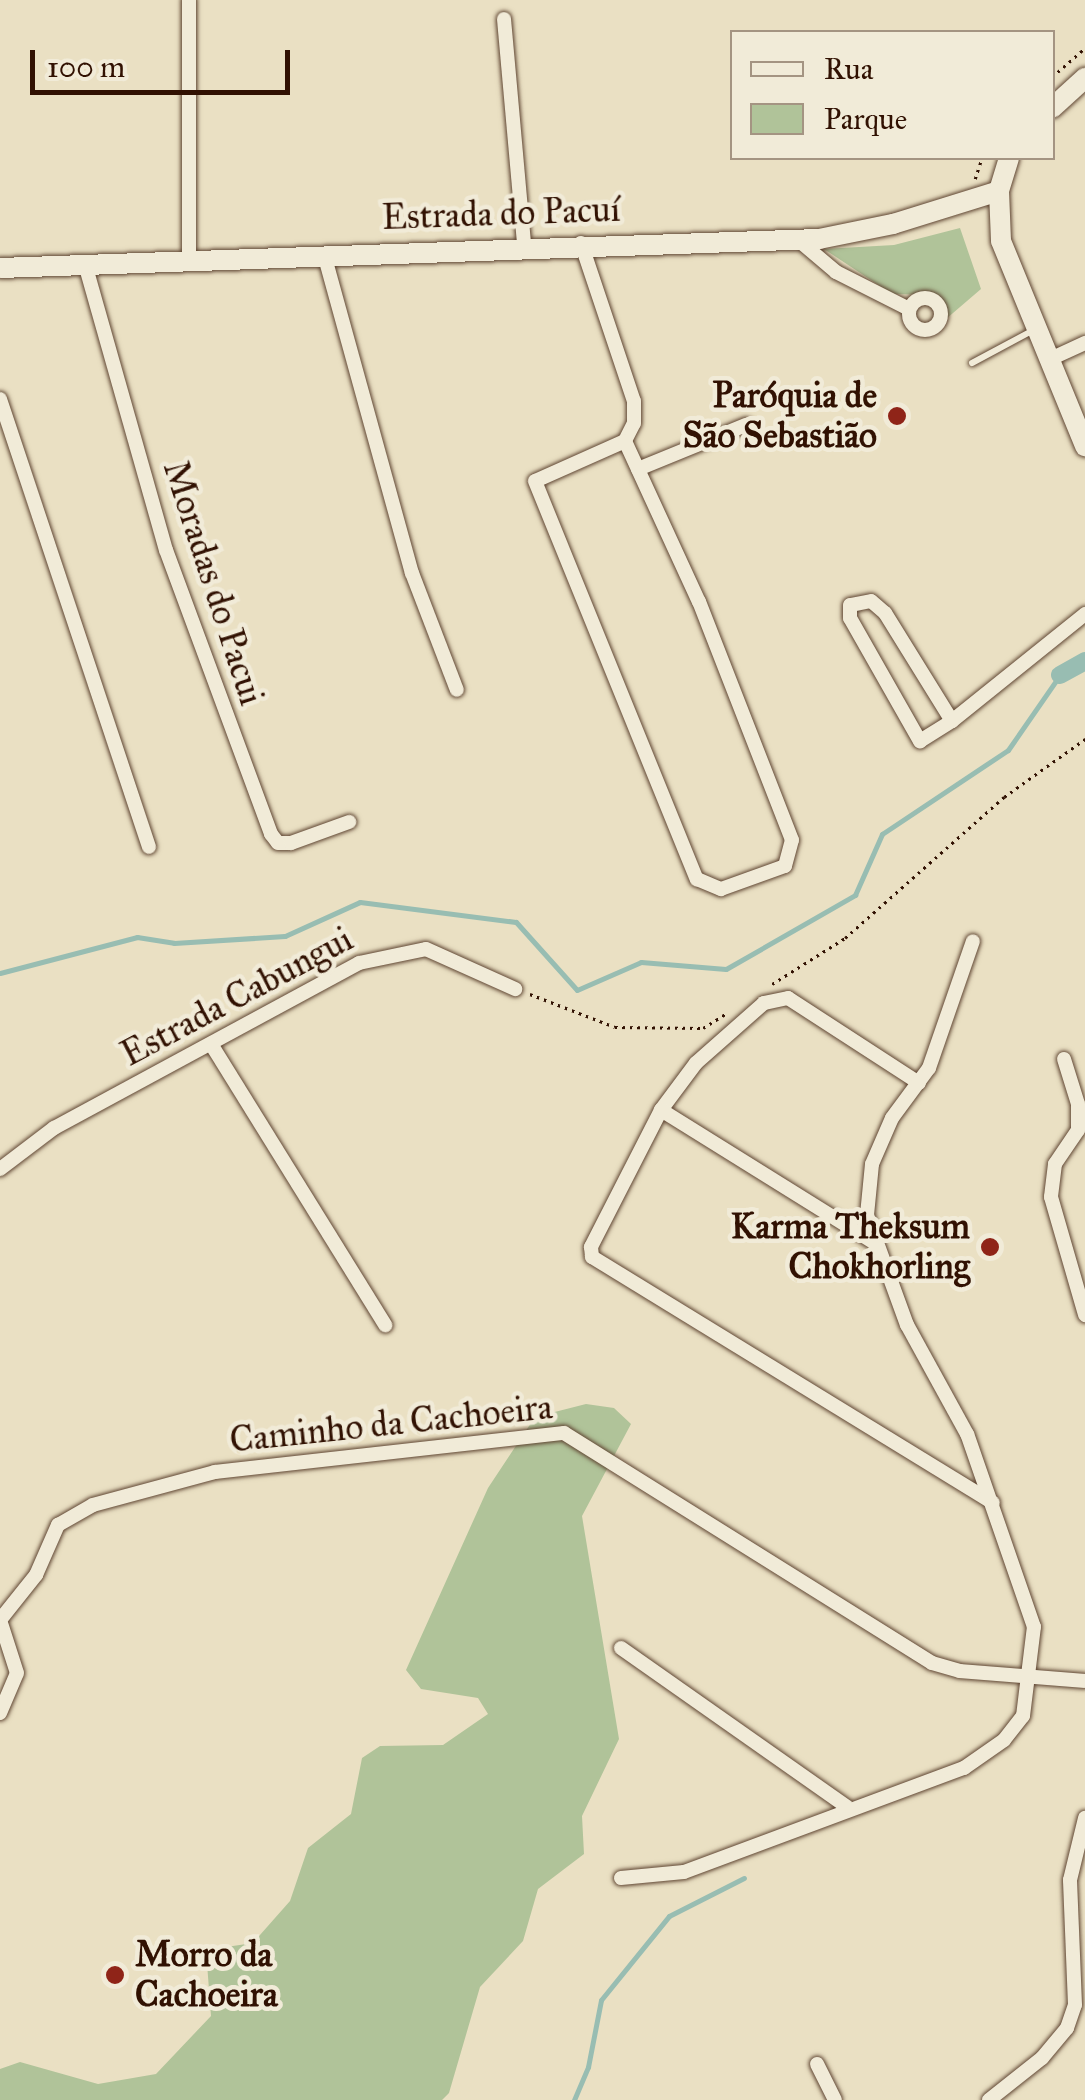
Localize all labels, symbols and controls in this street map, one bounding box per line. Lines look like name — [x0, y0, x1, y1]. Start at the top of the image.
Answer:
scale bar — [35, 30, 295, 92]
legend — [730, 30, 1055, 160]
text: 100 m — [47, 49, 125, 85]
text: Rua — [824, 51, 874, 87]
text: Parque — [824, 101, 907, 137]
street label: Estrada do Pacuí — [381, 189, 621, 239]
place label: Paróquia de São Sebastião — [683, 375, 877, 457]
marker: Paróquia de São Sebastião — [886, 405, 908, 427]
street label: Moradas do Pacui — [154, 456, 272, 710]
street label: Estrada Cabungui — [114, 918, 360, 1076]
place label: Karma Theksum Chokhorling — [731, 1206, 970, 1288]
marker: Karma Theksum Chokhorling — [979, 1236, 1001, 1258]
street label: Caminho da Cachoeira — [228, 1386, 554, 1462]
place label: Morro da Cachoeira — [135, 1934, 278, 2016]
marker: Morro da Cachoeira — [104, 1964, 126, 1986]

